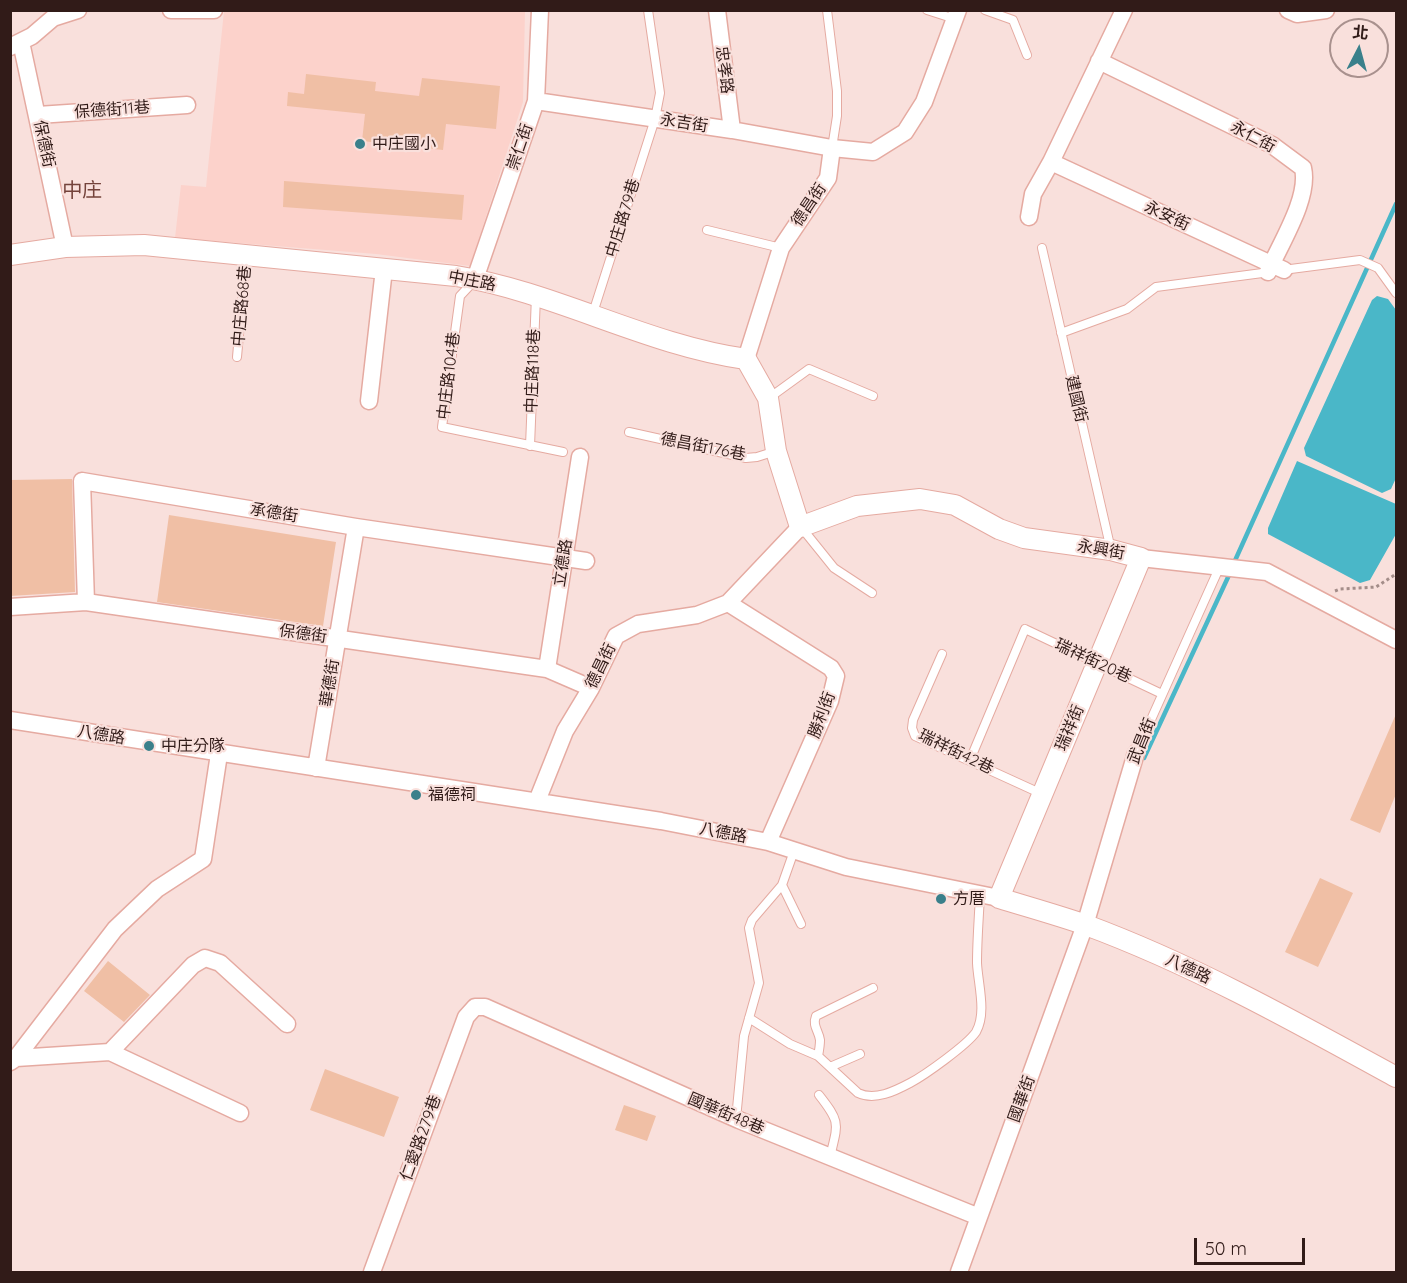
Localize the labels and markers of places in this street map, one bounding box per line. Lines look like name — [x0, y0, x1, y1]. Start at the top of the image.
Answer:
place label: 中庄國小 — [372, 134, 436, 154]
marker: 中庄國小 — [353, 137, 367, 151]
place label: 中庄分隊 — [161, 736, 225, 756]
marker: 中庄分隊 — [142, 739, 156, 753]
place label: 福德祠 — [428, 785, 476, 805]
marker: 福德祠 — [409, 788, 423, 802]
place label: 方厝 — [953, 889, 985, 909]
marker: 方厝 — [934, 892, 948, 906]

